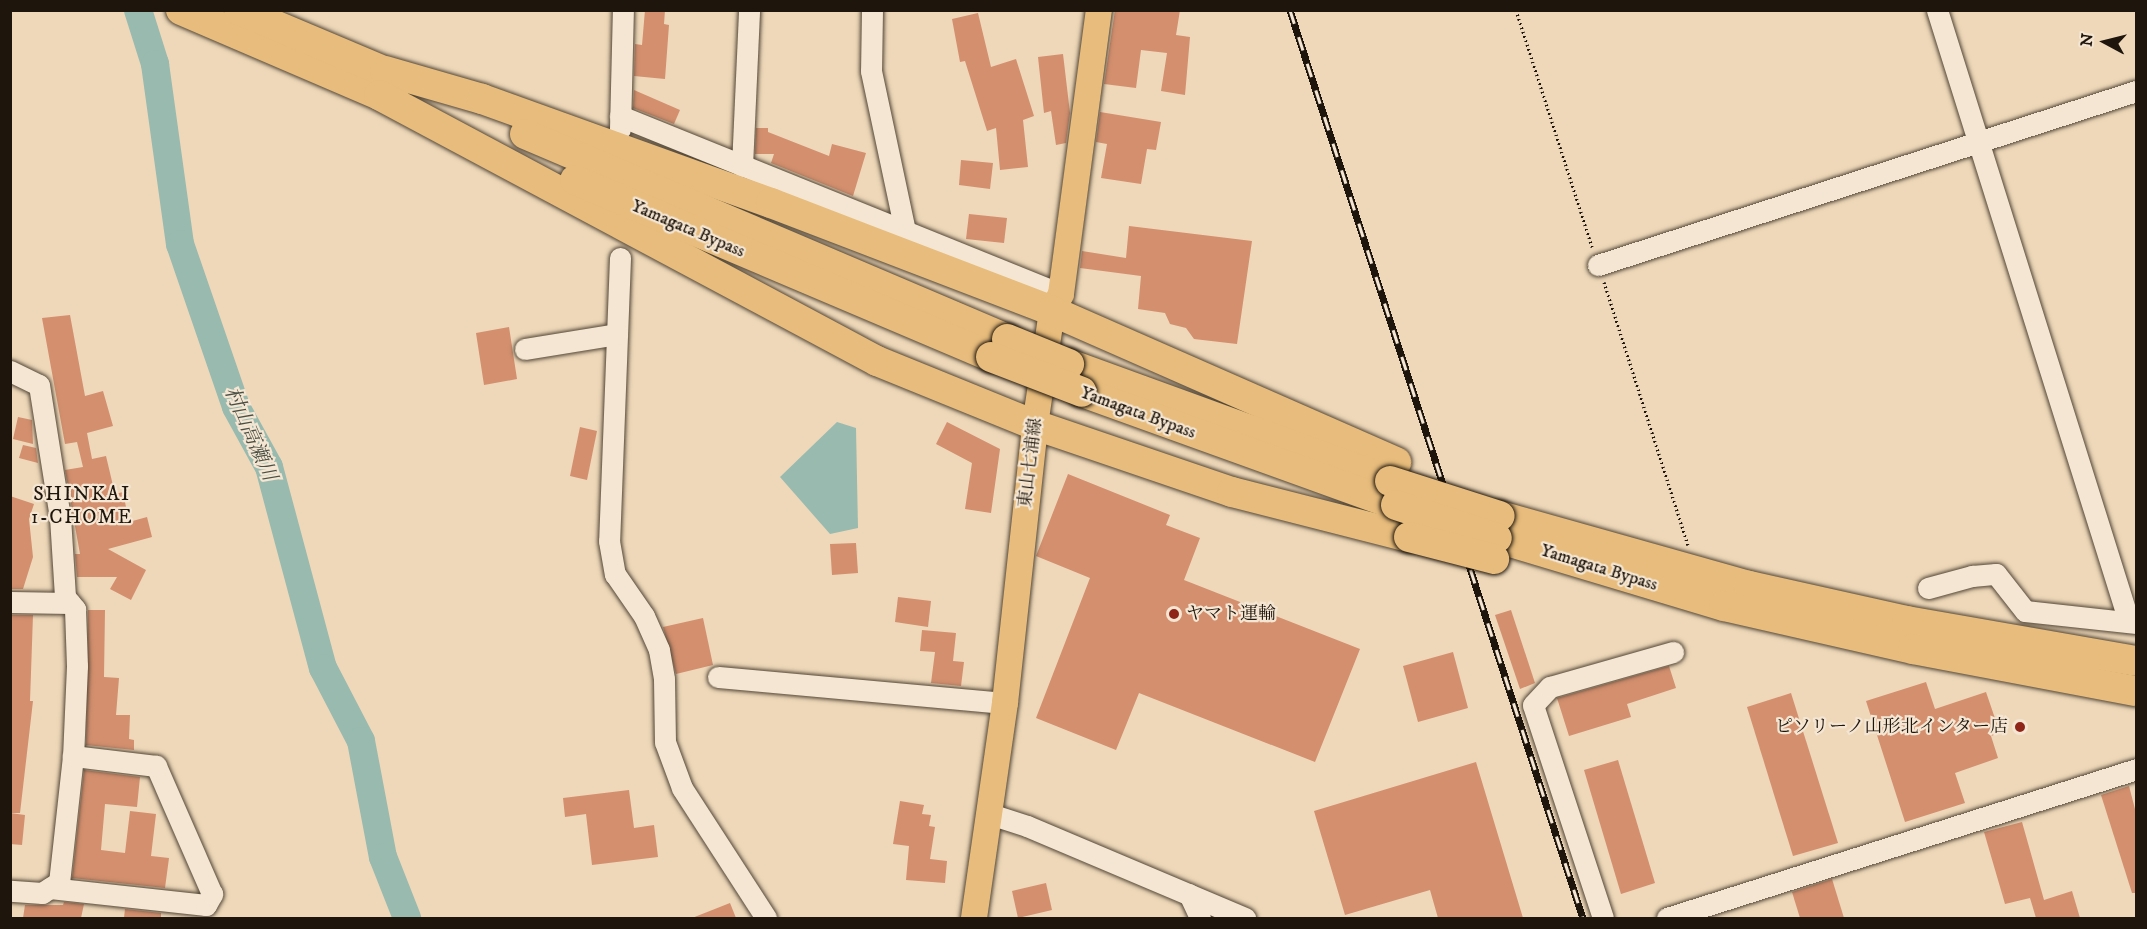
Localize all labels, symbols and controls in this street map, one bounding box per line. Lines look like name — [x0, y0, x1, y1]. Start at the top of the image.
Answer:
north arrow — [2075, 12, 2135, 72]
text: N — [2076, 32, 2098, 48]
street label: Yamagata Bypass — [628, 195, 748, 263]
street label: Yamagata Bypass — [1077, 382, 1199, 444]
water label: 村山高瀬川 — [219, 383, 281, 485]
street label: 東山七浦線 — [1015, 417, 1047, 509]
district label: SHINKAI 1-CHOME — [31, 483, 133, 530]
street label: Yamagata Bypass — [1538, 540, 1660, 596]
place label: ヤマト運輸 — [1186, 603, 1276, 625]
marker: ヤマト運輸 — [1167, 607, 1181, 621]
place label: ピソリーノ山形北インター店 — [1774, 716, 2008, 738]
marker: ピソリーノ山形北インター店 — [2013, 720, 2027, 734]

